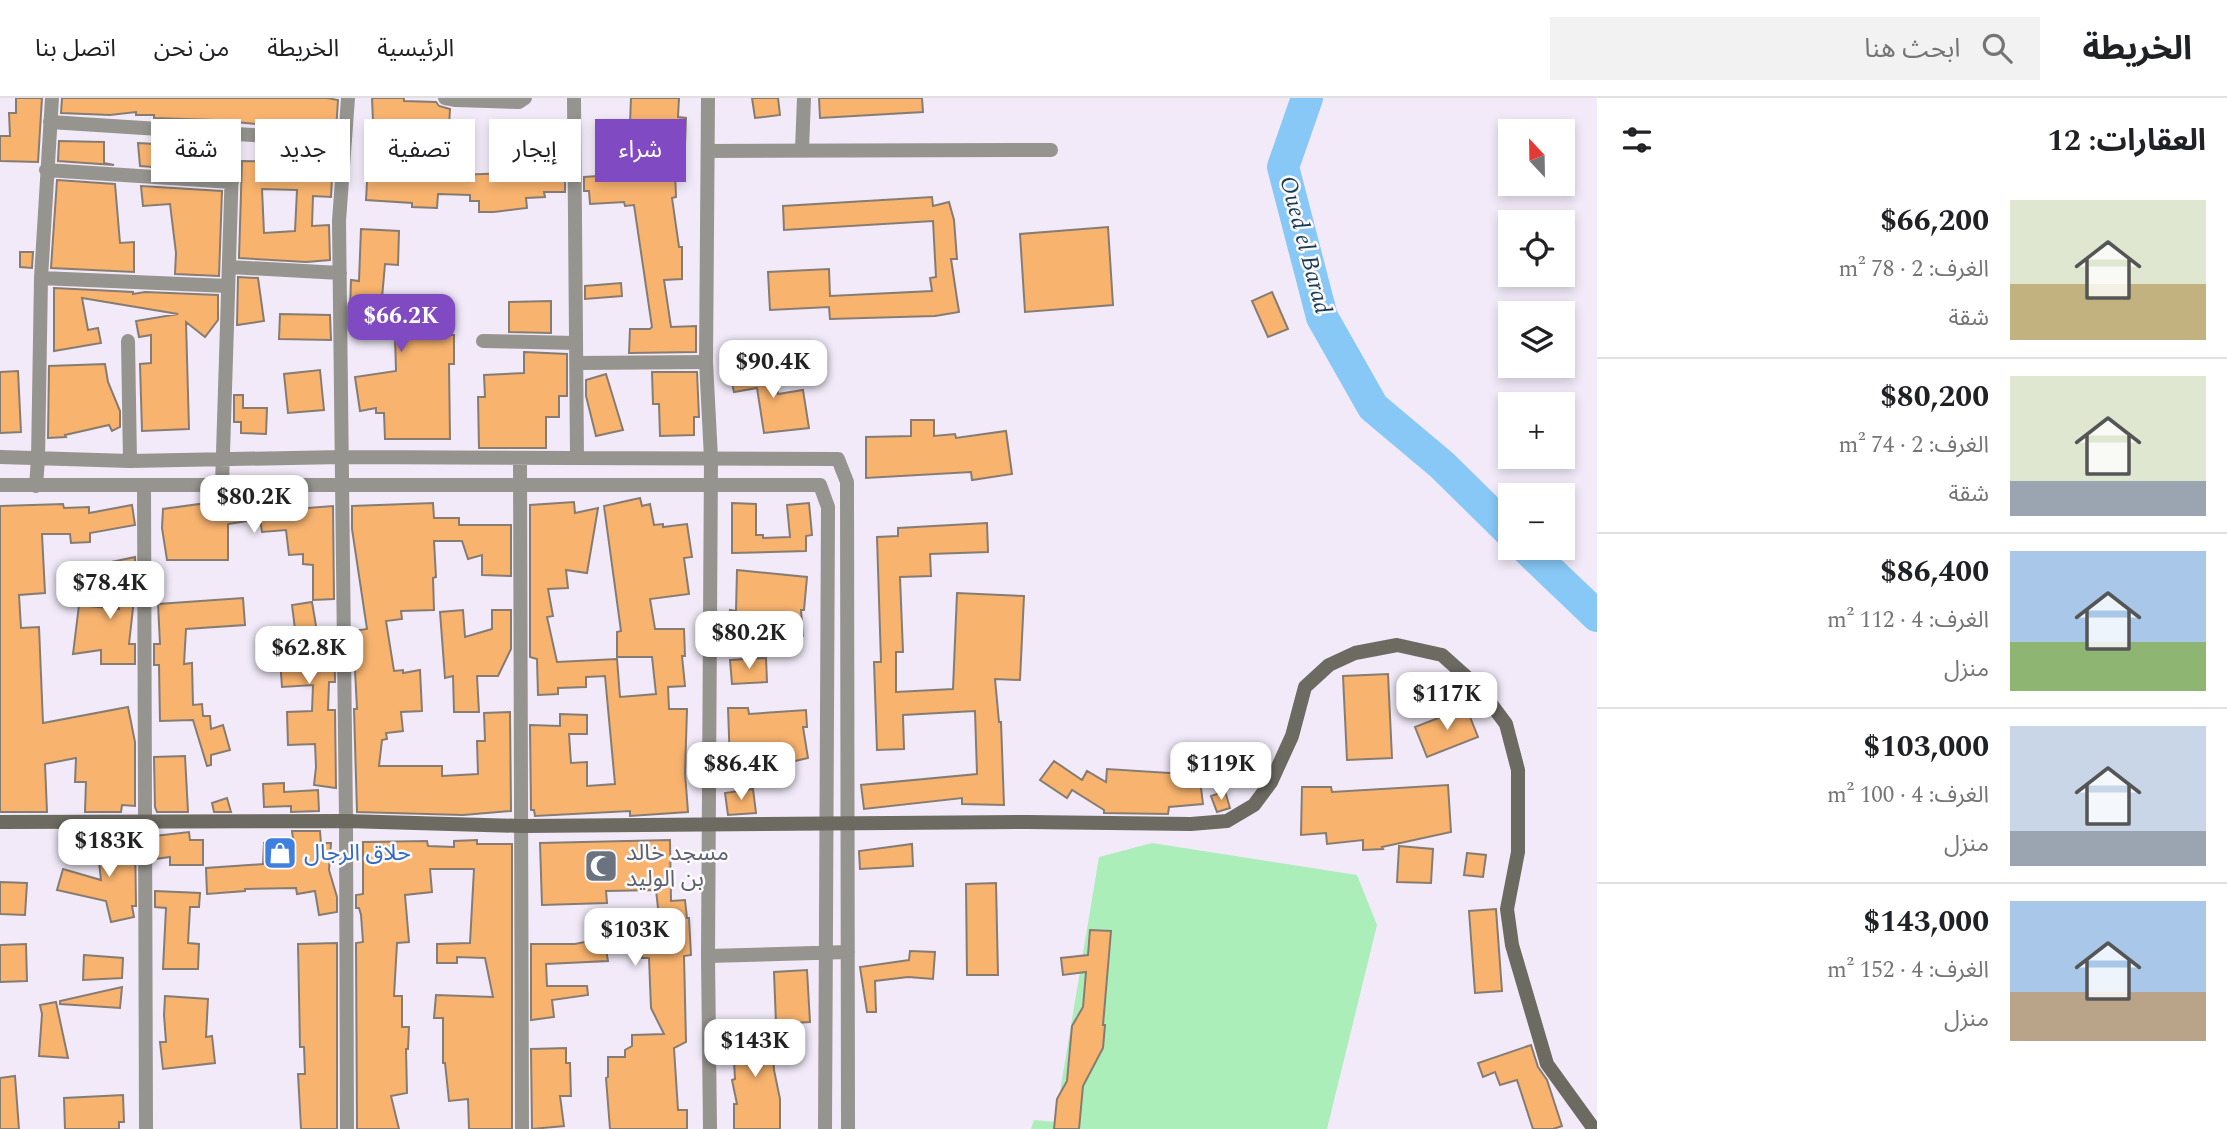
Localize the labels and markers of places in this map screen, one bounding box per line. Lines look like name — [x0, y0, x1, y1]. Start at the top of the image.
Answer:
pin: $66.2K — [344, 294, 458, 354]
pin: $90.4K — [716, 341, 830, 400]
pin: $80.2K — [197, 476, 311, 535]
pin: $78.4K — [53, 561, 167, 621]
pin: $80.2K — [692, 612, 806, 671]
pin: $62.8K — [252, 626, 366, 686]
pin: $117K — [1398, 672, 1496, 732]
pin: $86.4K — [684, 742, 798, 802]
pin: $119K — [1172, 742, 1270, 802]
pin: $183K — [60, 820, 158, 879]
shop icon: حلاق الرجال — [261, 834, 299, 872]
place label: حلاق الرجال — [304, 836, 411, 871]
place label: مسجد خالد بن الوليد — [626, 836, 729, 897]
mosque icon: مسجد خالد بن الوليد — [582, 847, 620, 885]
pin: $103K — [586, 908, 684, 968]
pin: $143K — [706, 1020, 804, 1079]

